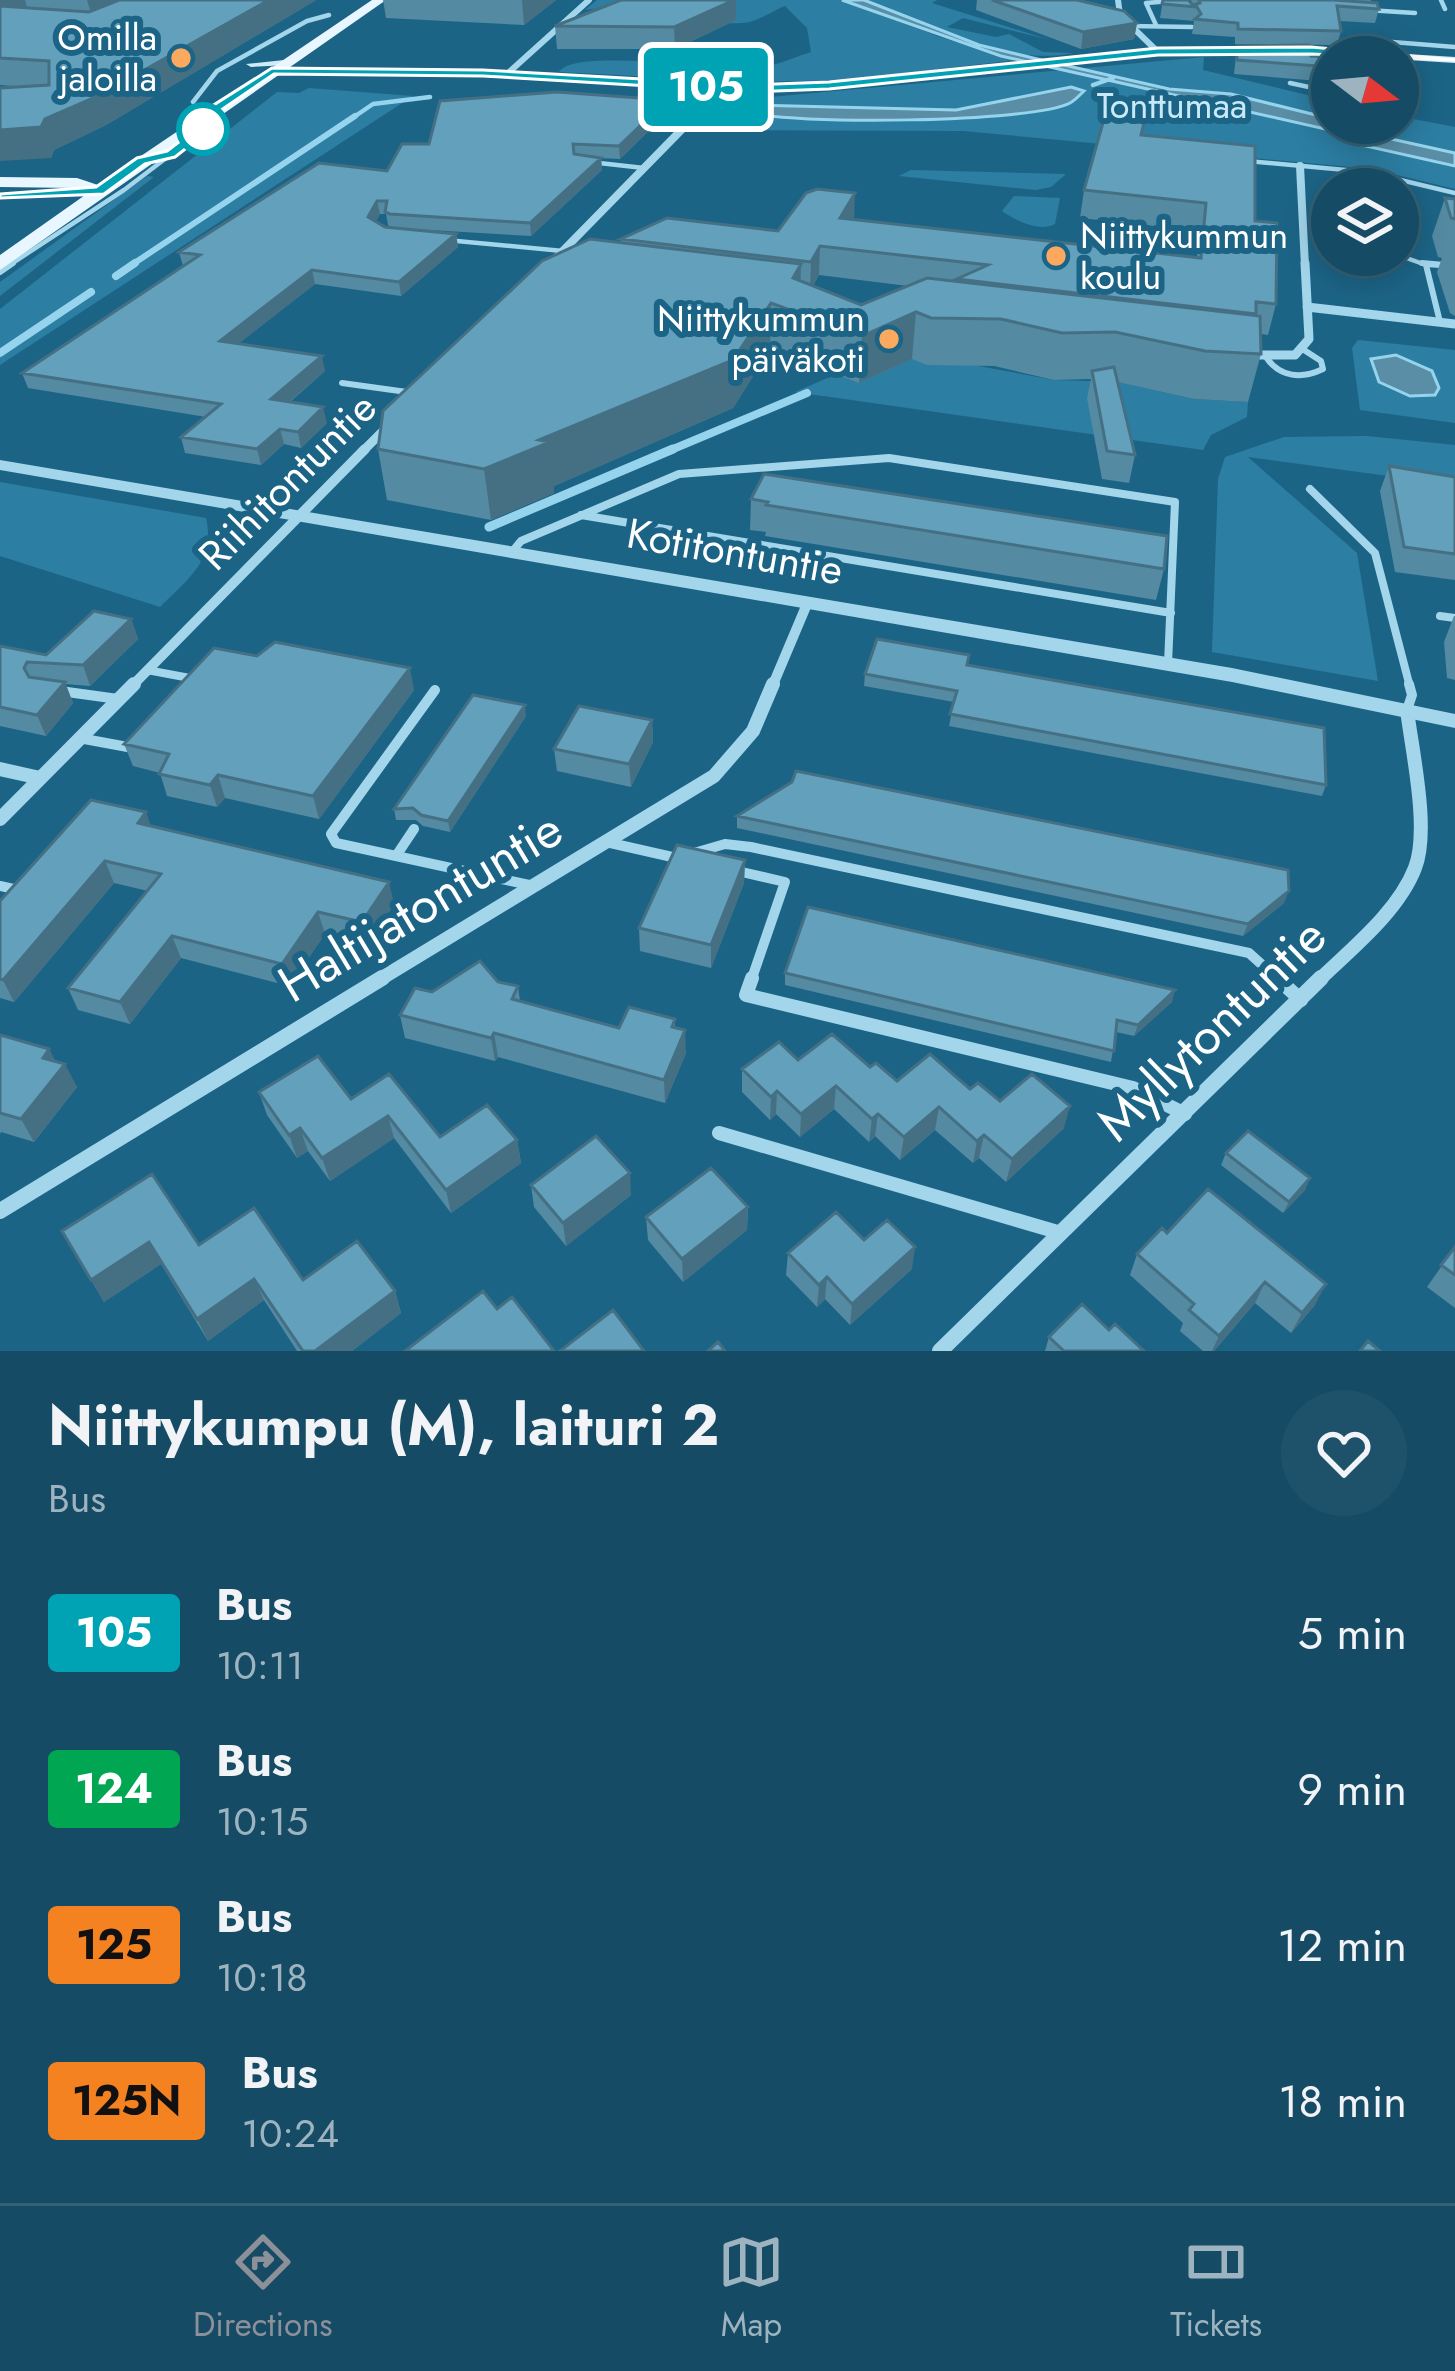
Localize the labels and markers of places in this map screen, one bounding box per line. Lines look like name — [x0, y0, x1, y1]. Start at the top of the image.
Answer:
place label: Omilla jaloilla — [57, 11, 157, 104]
marker: Omilla jaloilla — [168, 45, 194, 71]
unlabelled marker — [178, 104, 228, 154]
place label: Niittykummun koulu — [1080, 209, 1288, 302]
marker: Niittykummun koulu — [1043, 243, 1069, 269]
place label: Niittykummun päiväkoti — [657, 292, 865, 385]
marker: Niittykummun päiväkoti — [876, 326, 902, 352]

